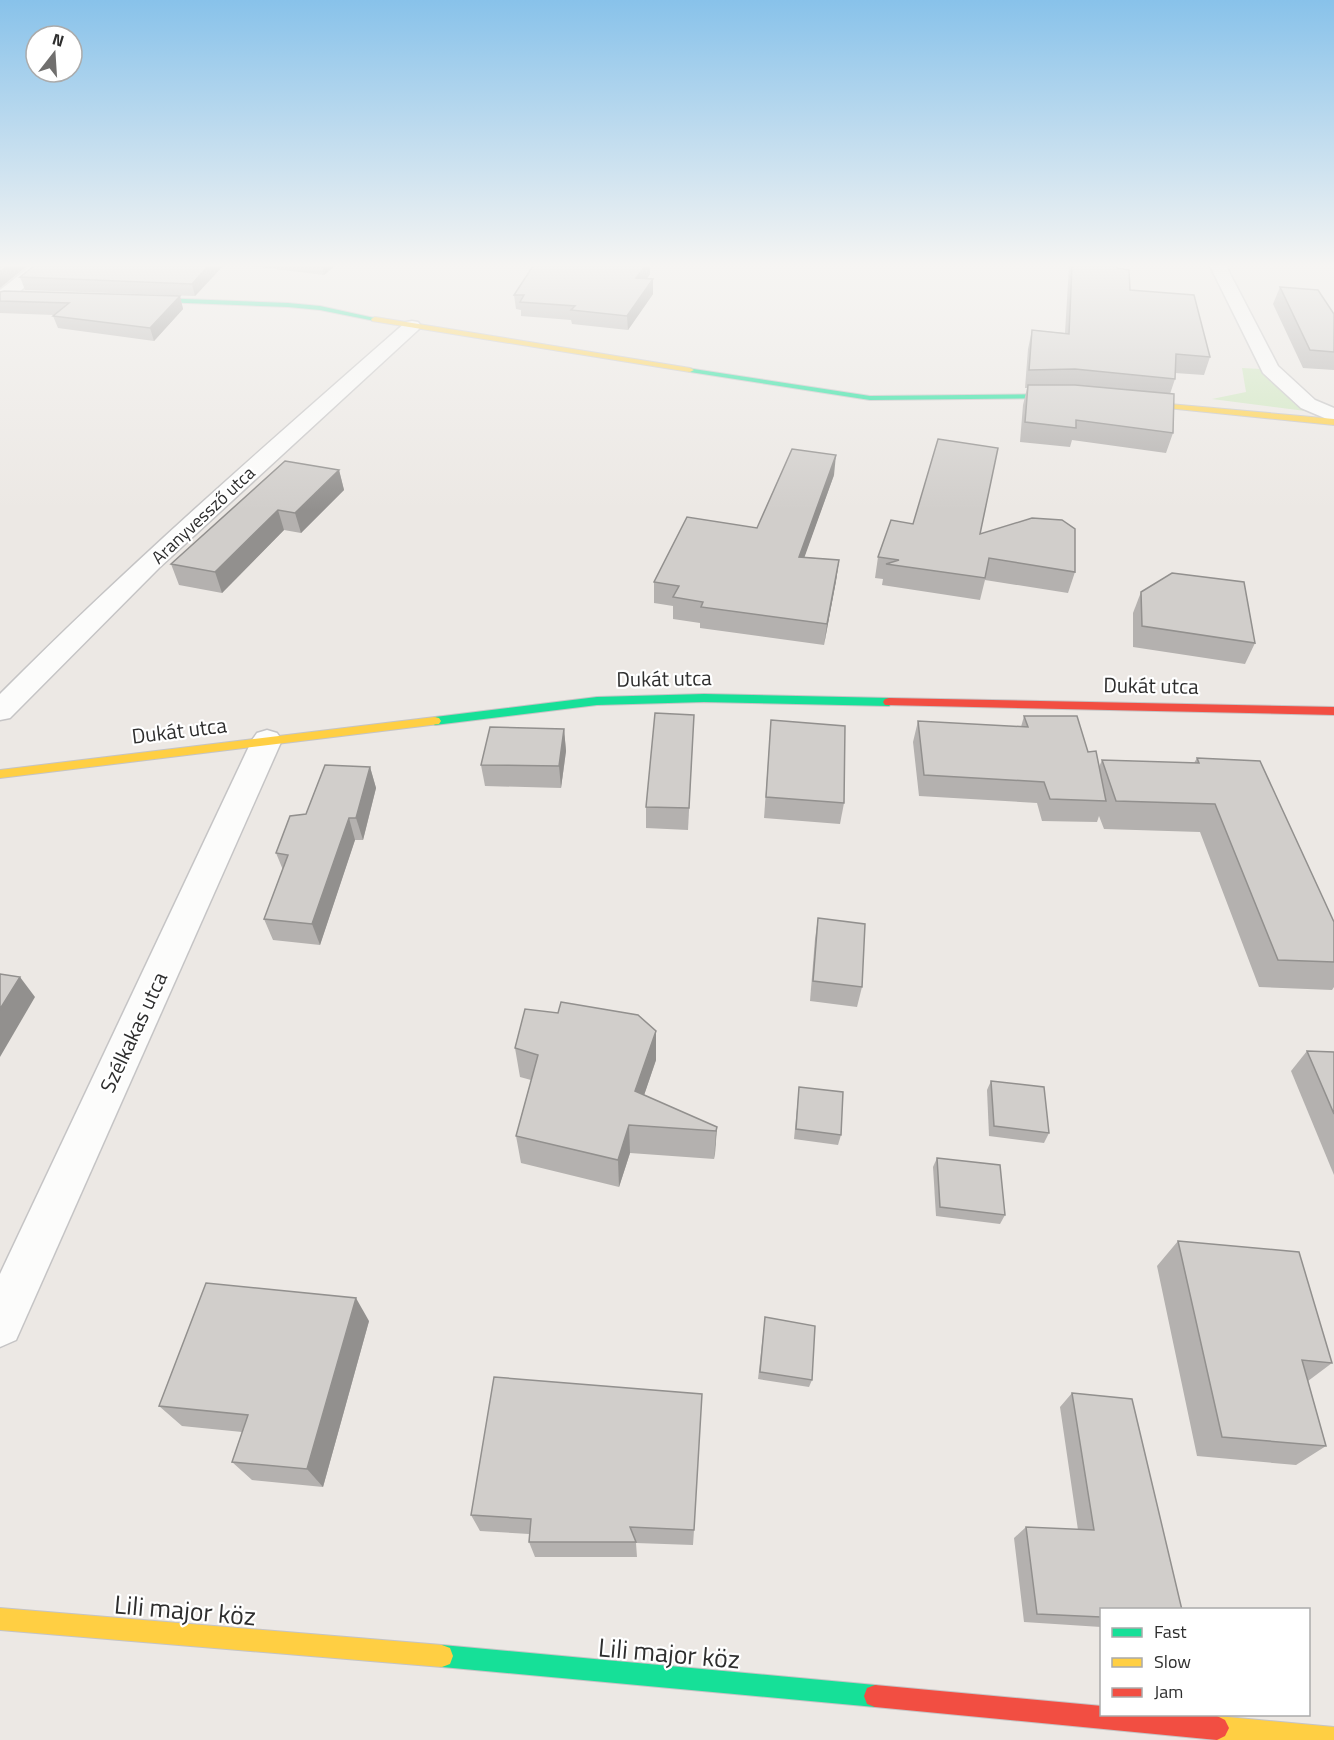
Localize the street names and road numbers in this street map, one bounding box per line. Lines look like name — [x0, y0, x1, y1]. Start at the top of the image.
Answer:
street label: Aranyvessző utca — [145, 460, 261, 570]
street label: Dukát utca — [616, 661, 712, 695]
street label: Dukát utca — [1103, 668, 1199, 702]
street label: Dukát utca — [130, 708, 229, 752]
street label: Szélkakas utca — [91, 966, 175, 1098]
street label: Lili major köz — [113, 1584, 257, 1636]
street label: Lili major köz — [597, 1627, 741, 1679]

